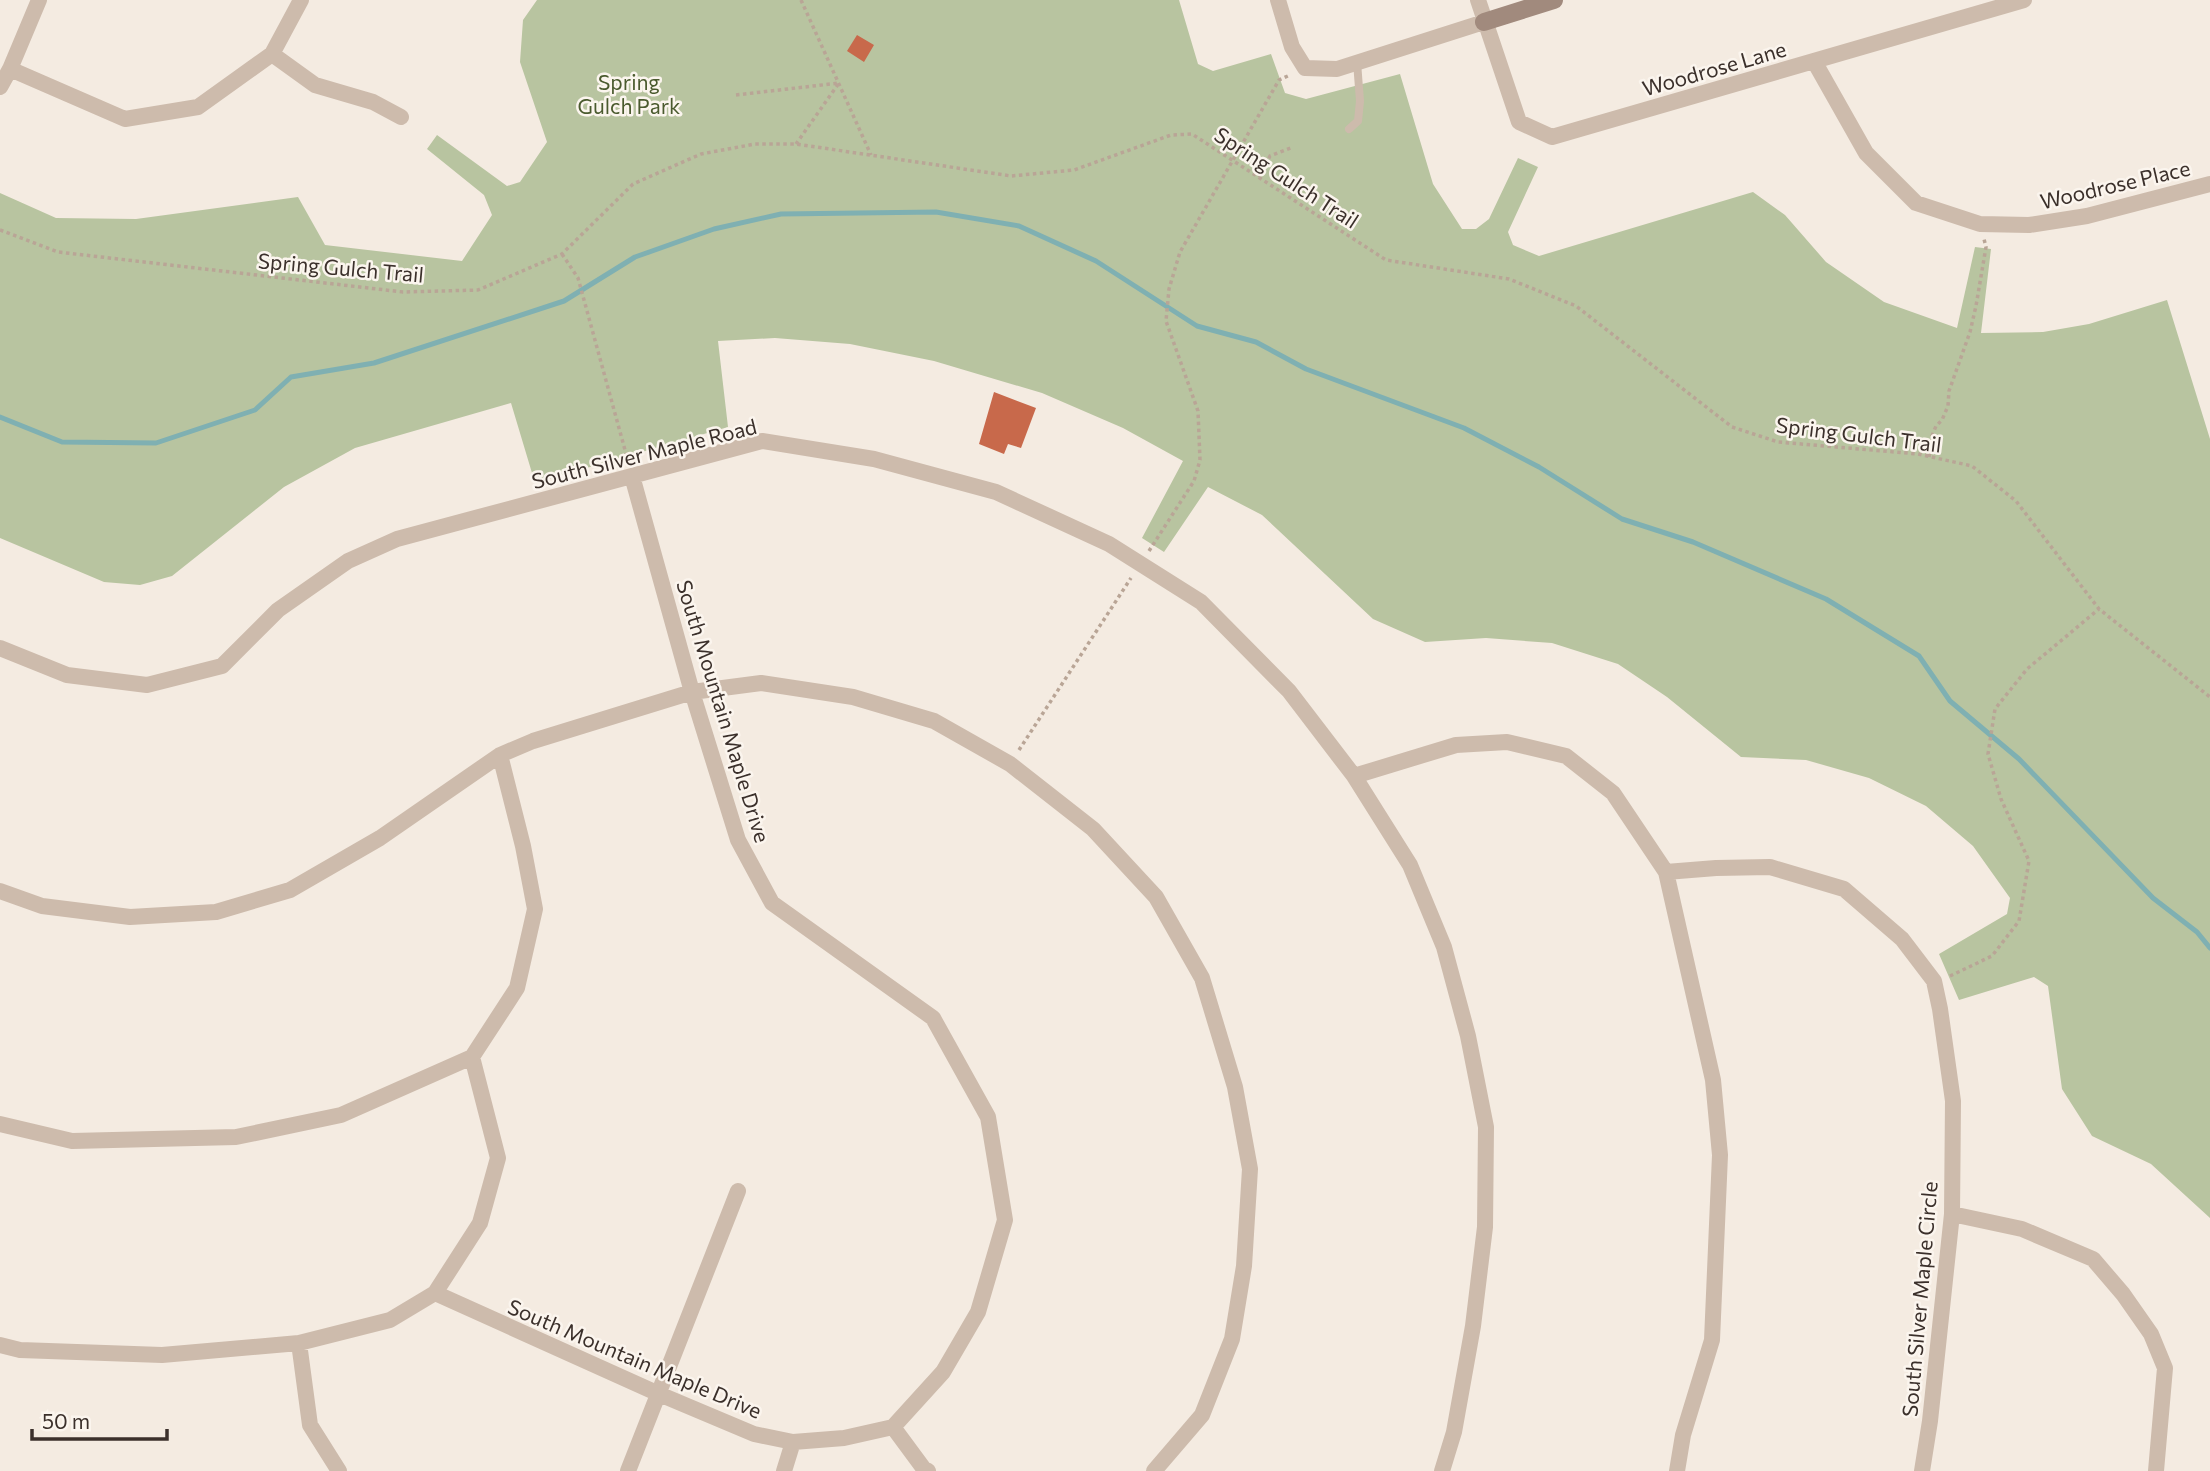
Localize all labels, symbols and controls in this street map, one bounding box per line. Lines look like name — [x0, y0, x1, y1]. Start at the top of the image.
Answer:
street label: Woodrose Lane — [1639, 36, 1789, 100]
park label: Spring Gulch Park — [578, 69, 680, 118]
street label: Spring Gulch Trail — [1210, 121, 1364, 233]
street label: Woodrose Place — [2038, 155, 2192, 213]
street label: Spring Gulch Trail — [257, 247, 425, 287]
street label: Spring Gulch Trail — [1775, 411, 1943, 457]
street label: South Silver Maple Road — [529, 413, 759, 493]
street label: South Mountain Maple Drive — [672, 577, 776, 845]
street label: South Silver Maple Circle — [1896, 1180, 1942, 1418]
street label: South Mountain Maple Drive — [504, 1293, 766, 1423]
scale bar — [32, 1398, 166, 1442]
text: 50 m — [42, 1408, 90, 1433]

